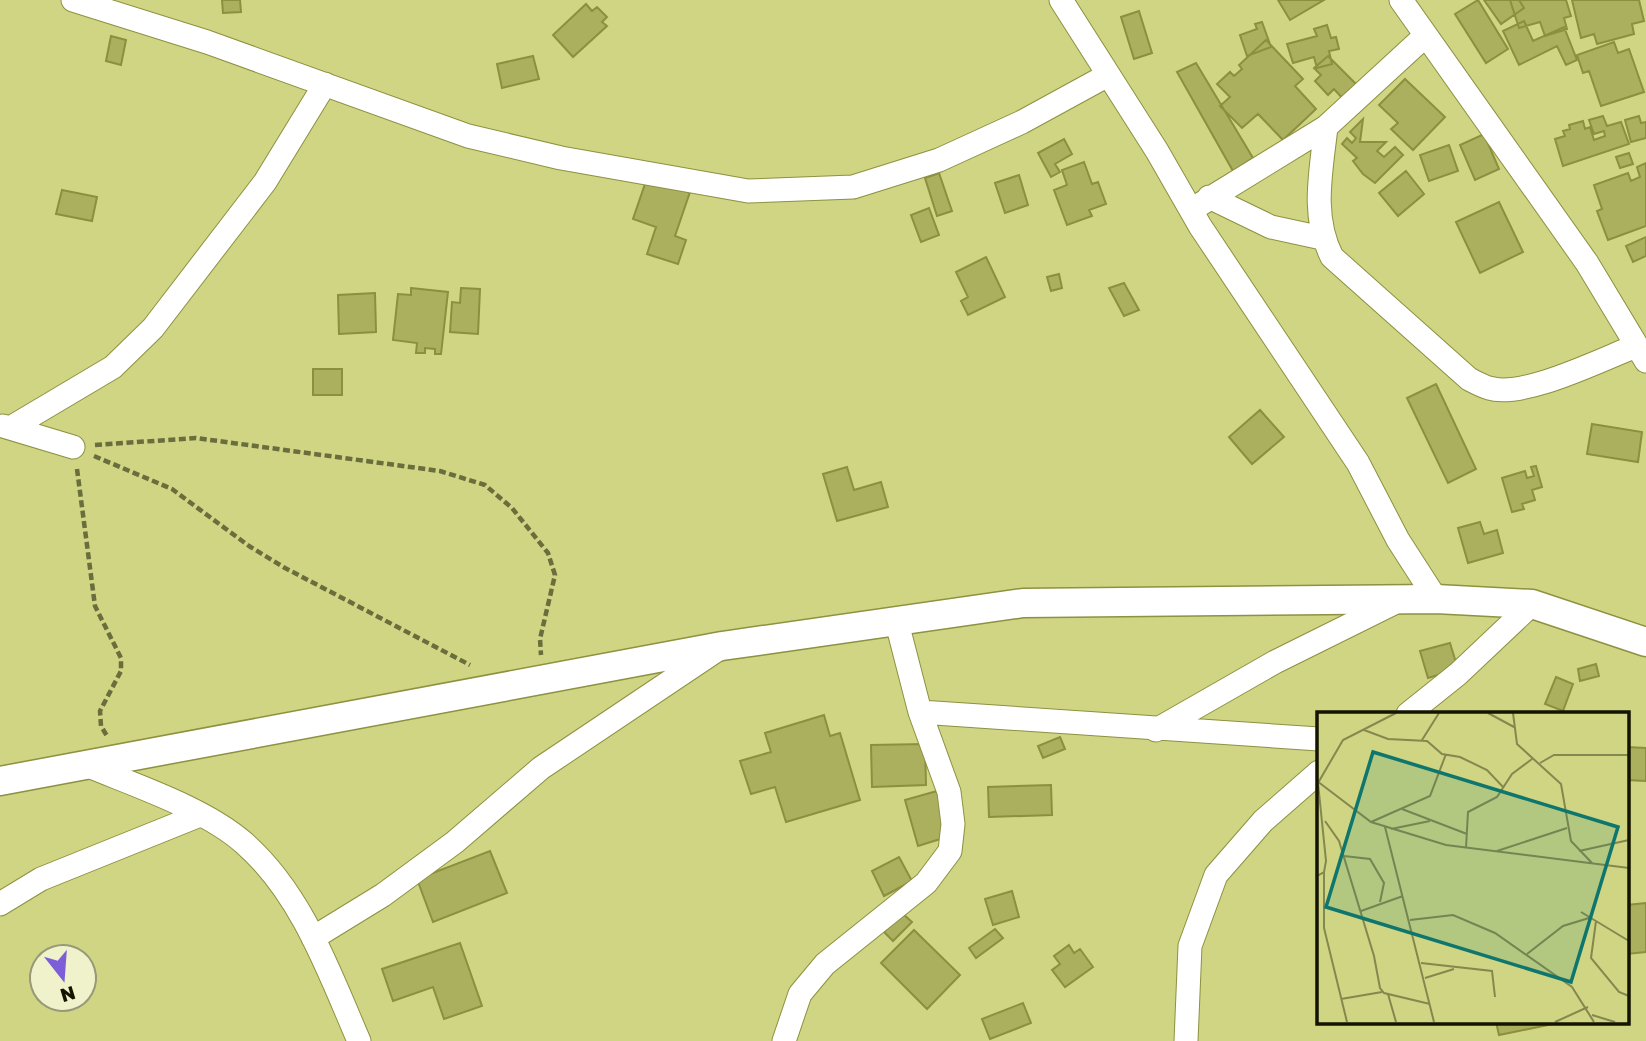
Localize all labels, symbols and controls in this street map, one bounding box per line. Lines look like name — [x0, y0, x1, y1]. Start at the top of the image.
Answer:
inset map — [1317, 712, 1628, 1024]
north arrow — [28, 943, 98, 1013]
text: N — [58, 982, 78, 1008]

